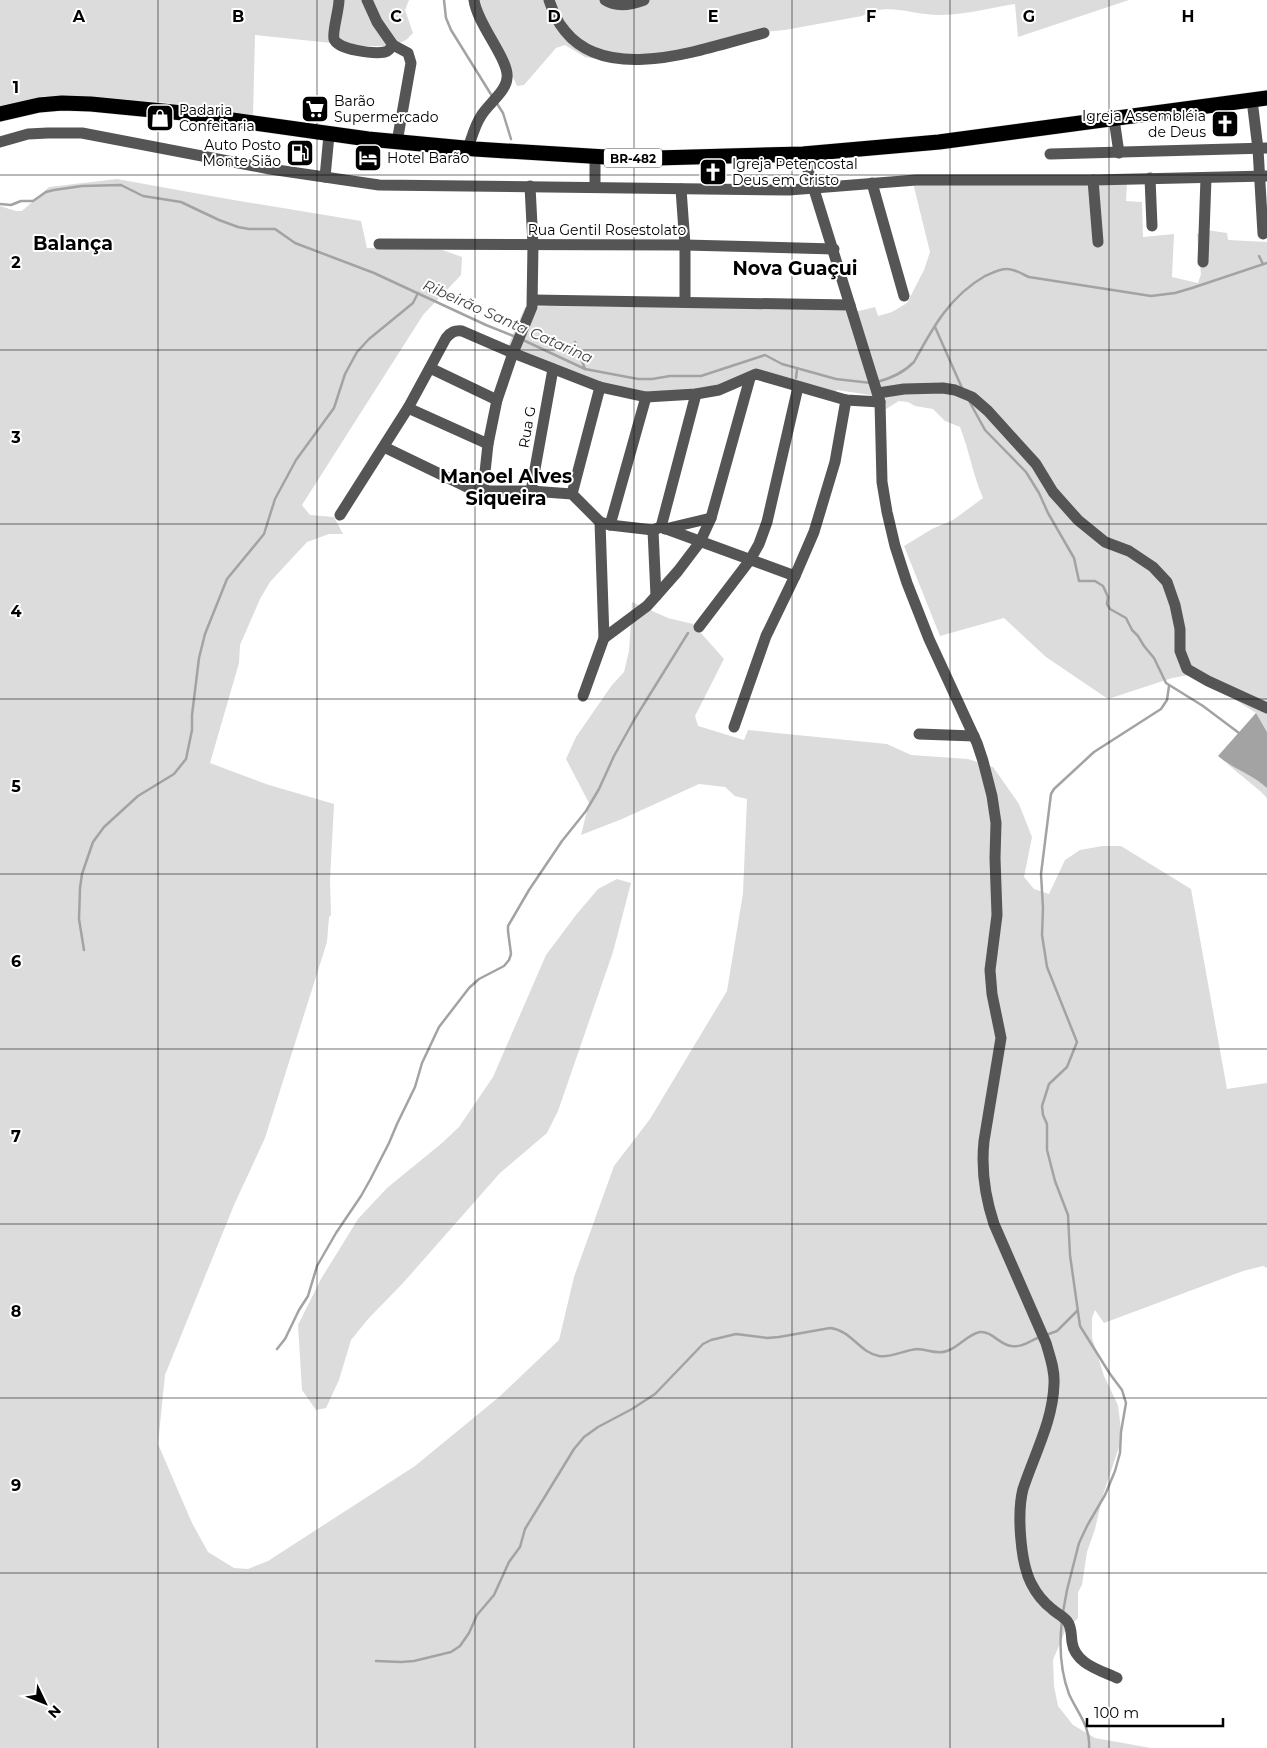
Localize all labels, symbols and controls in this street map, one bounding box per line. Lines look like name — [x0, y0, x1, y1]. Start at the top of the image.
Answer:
text: A — [72, 7, 86, 26]
text: B — [232, 7, 244, 26]
text: C — [390, 7, 402, 26]
text: D — [547, 7, 561, 26]
text: E — [708, 7, 718, 26]
text: F — [866, 7, 876, 26]
text: G — [1023, 7, 1035, 26]
text: H — [1182, 7, 1194, 26]
text: 1 — [13, 78, 19, 97]
place label: Barão Supermercado — [334, 92, 439, 126]
supermarket icon: Barão Supermercado — [300, 94, 330, 124]
place label: Padaria Confeitaria — [179, 101, 255, 135]
shop icon: Padaria Confeitaria — [145, 103, 175, 133]
place label: Igreja Assembléia de Deus — [1082, 107, 1206, 141]
church icon: Igreja Assembléia de Deus — [1210, 109, 1240, 139]
place label: Auto Posto Monte Sião — [202, 136, 281, 170]
fuel station icon: Auto Posto Monte Sião — [285, 138, 315, 168]
hotel icon: Hotel Barão — [353, 143, 383, 173]
road number: BR-482 — [604, 148, 662, 168]
place label: Hotel Barão — [387, 149, 470, 167]
place label: Igreja Petencostal Deus em Cristo — [732, 155, 858, 189]
church icon: Igreja Petencostal Deus em Cristo — [698, 157, 728, 187]
street label: Rua Gentil Rosestolato — [528, 221, 686, 239]
district label: Balança — [33, 232, 113, 255]
text: 2 — [11, 253, 21, 272]
district label: Nova Guaçui — [732, 257, 858, 280]
water label: Ribeirão Santa Catarina — [420, 275, 596, 367]
street label: Rua G — [514, 405, 540, 449]
text: 3 — [10, 428, 21, 447]
district label: Manoel Alves Siqueira — [440, 465, 572, 510]
text: 4 — [10, 602, 22, 621]
text: 5 — [11, 777, 21, 796]
text: 6 — [11, 952, 21, 971]
text: 7 — [11, 1127, 21, 1146]
text: 8 — [11, 1302, 21, 1321]
text: 9 — [11, 1476, 21, 1495]
north arrow — [20, 1678, 70, 1728]
scale bar — [1087, 1696, 1223, 1728]
text: N — [44, 1702, 65, 1722]
text: 100 m — [1094, 1703, 1139, 1722]

